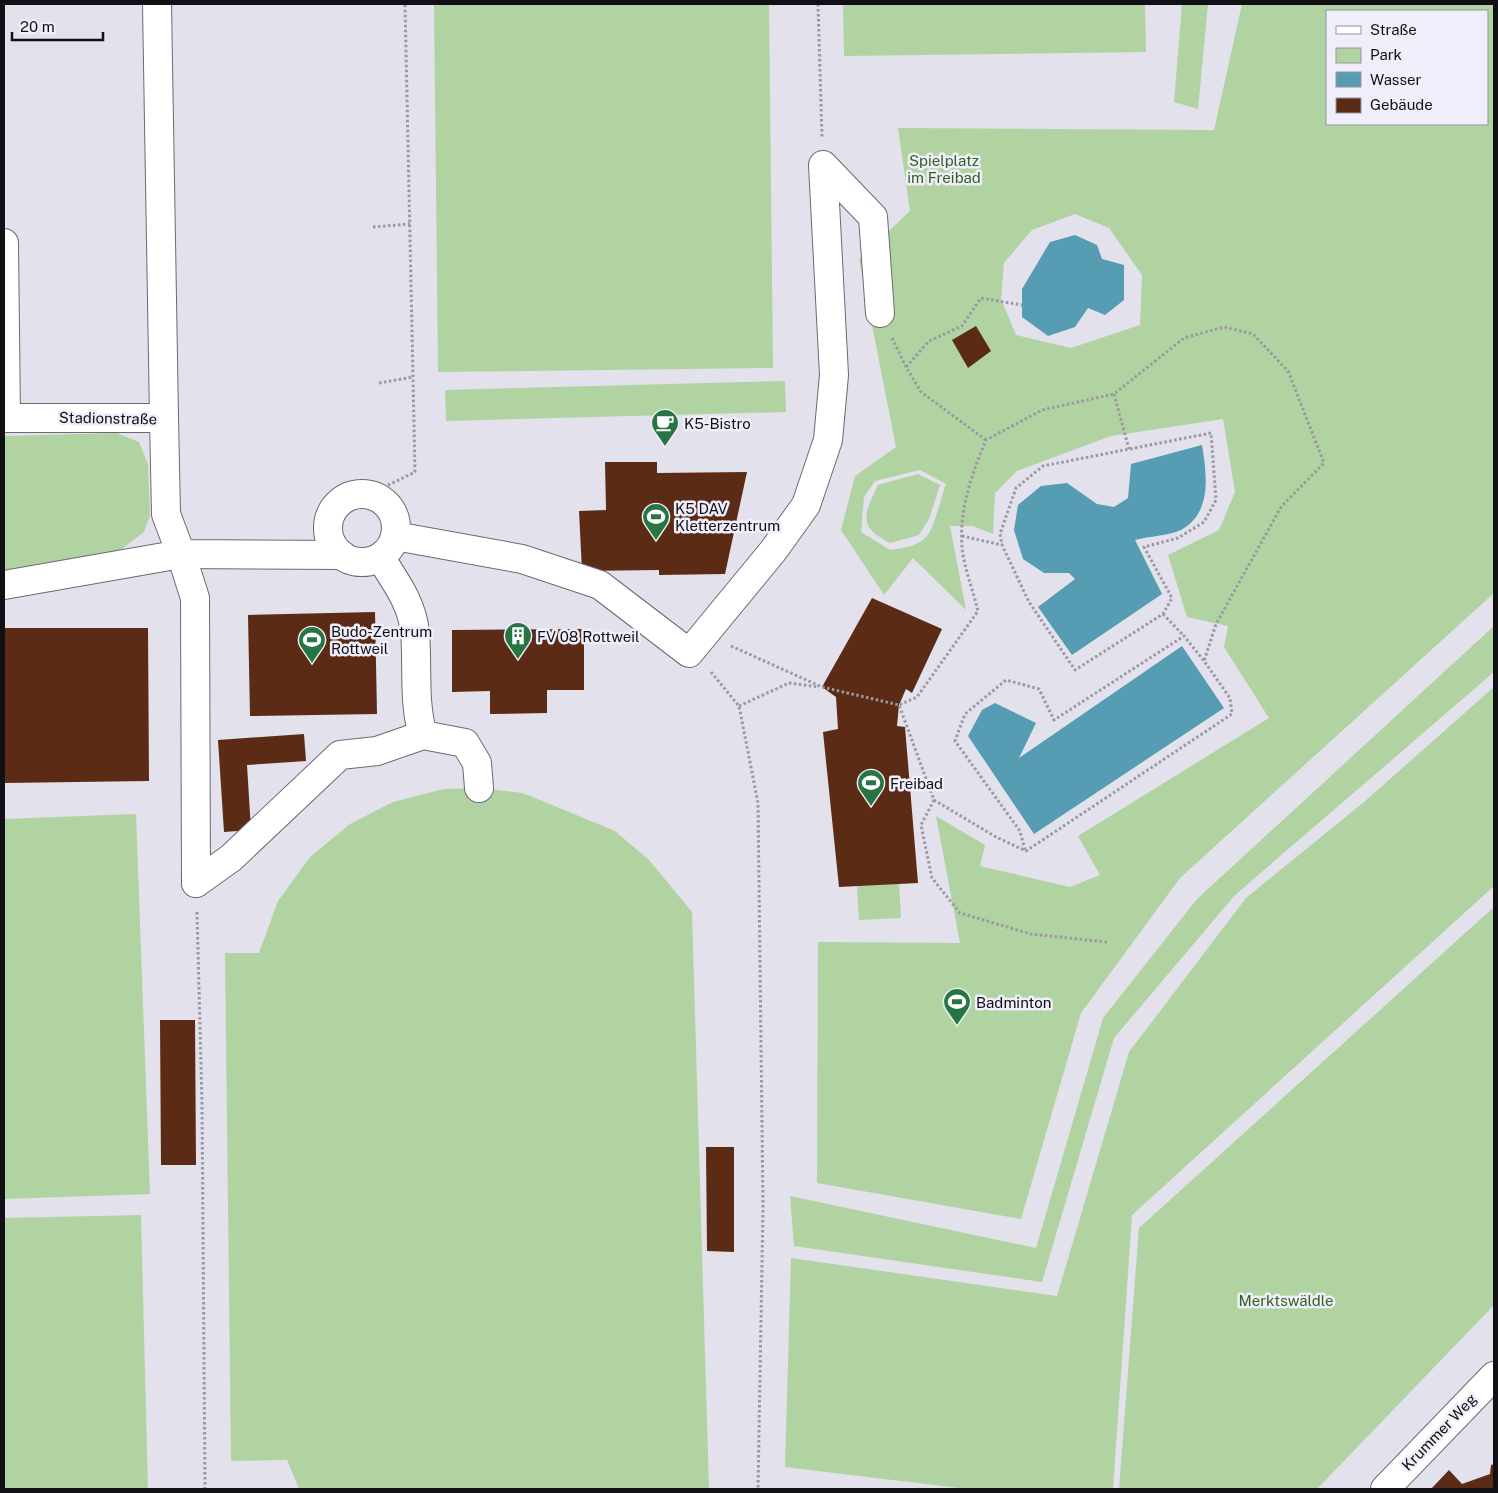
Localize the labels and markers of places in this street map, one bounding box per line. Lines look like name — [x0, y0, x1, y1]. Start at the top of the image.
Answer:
cafe icon: K5-Bistro — [650, 408, 680, 447]
place label: K5-Bistro — [684, 415, 751, 432]
place label: K5 DAV Kletterzentrum — [675, 500, 780, 534]
sports icon: K5 DAV Kletterzentrum — [641, 502, 671, 541]
building icon: FV 08 Rottweil — [503, 621, 533, 660]
place label: Budo-Zentrum Rottweil — [331, 623, 432, 657]
sports icon: Budo-Zentrum Rottweil — [297, 625, 327, 664]
place label: FV 08 Rottweil — [537, 628, 640, 645]
sports icon: Freibad — [856, 768, 886, 807]
place label: Freibad — [890, 775, 943, 792]
sports icon: Badminton — [942, 987, 972, 1026]
place label: Badminton — [976, 994, 1051, 1011]

